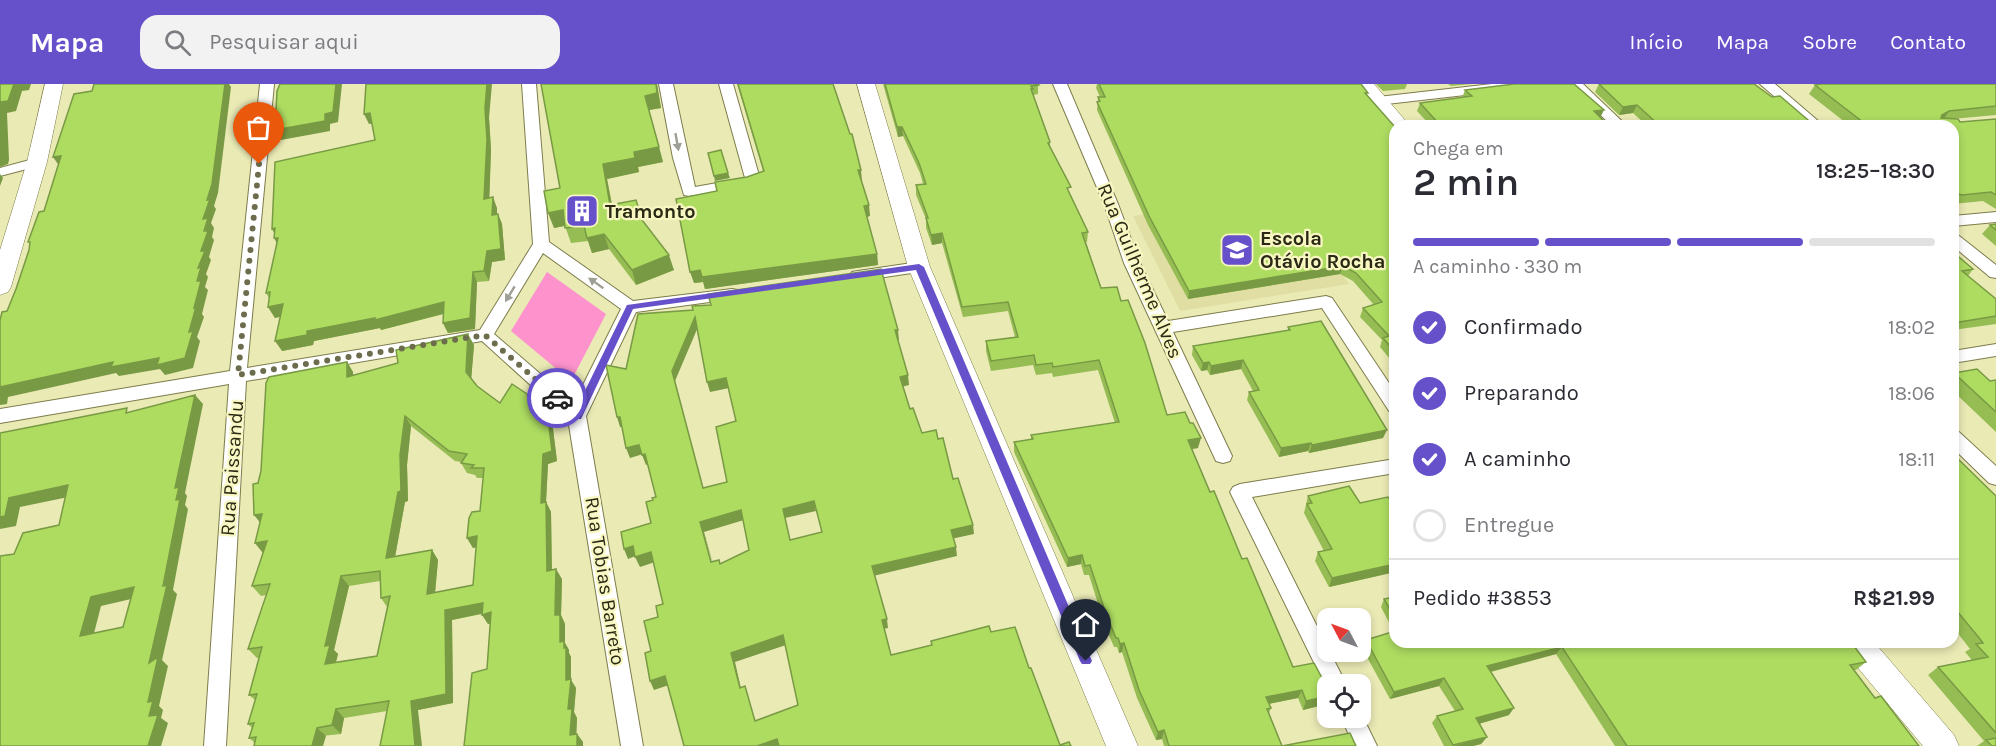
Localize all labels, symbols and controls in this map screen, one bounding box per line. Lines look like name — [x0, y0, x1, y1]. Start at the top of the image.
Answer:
search box — [140, 15, 560, 69]
text: Mapa — [30, 26, 104, 59]
icon: search — [161, 26, 194, 59]
text: Pesquisar aqui — [209, 29, 359, 55]
text: Início — [1630, 30, 1683, 54]
text: Mapa — [1716, 30, 1769, 54]
text: Sobre — [1802, 30, 1857, 54]
text: Contato — [1890, 30, 1966, 54]
pin — [233, 102, 284, 164]
icon: bag — [242, 111, 275, 144]
one-way arrow — [673, 132, 682, 151]
text: Chega em — [1413, 137, 1504, 160]
text: 18:25–18:30 — [1816, 158, 1935, 184]
text: 2 min — [1413, 159, 1519, 205]
street label: Rua Guilherme Alves — [1093, 180, 1187, 362]
building icon: Tramonto — [564, 193, 600, 229]
place label: Tramonto — [605, 200, 695, 223]
place label: Escola Otávio Rocha — [1260, 227, 1386, 273]
school or university icon: Escola Otávio Rocha — [1219, 232, 1255, 268]
text: A caminho · 330 m — [1413, 255, 1582, 278]
one-way arrow — [588, 277, 604, 289]
one-way arrow — [505, 286, 516, 302]
icon: check — [1413, 311, 1446, 344]
text: Confirmado — [1464, 314, 1583, 340]
text: 18:02 — [1888, 316, 1935, 339]
courier — [527, 368, 587, 428]
icon: check — [1413, 377, 1446, 410]
text: Preparando — [1464, 380, 1579, 406]
icon: car — [541, 382, 574, 415]
text: 18:06 — [1888, 382, 1935, 405]
street label: Rua Paissandu — [216, 399, 248, 537]
icon: check — [1413, 443, 1446, 476]
text: A caminho — [1464, 446, 1571, 472]
text: 18:11 — [1898, 448, 1935, 471]
street label: Rua Tobias Barreto — [580, 495, 630, 667]
text: Entregue — [1464, 512, 1554, 538]
text: Pedido #3853 — [1413, 585, 1552, 611]
text: R$21.99 — [1853, 585, 1935, 611]
pin — [1060, 599, 1111, 661]
icon: home — [1069, 608, 1102, 641]
north arrow — [1317, 608, 1371, 662]
map controls — [1317, 608, 1371, 728]
button: locate — [1317, 674, 1371, 728]

